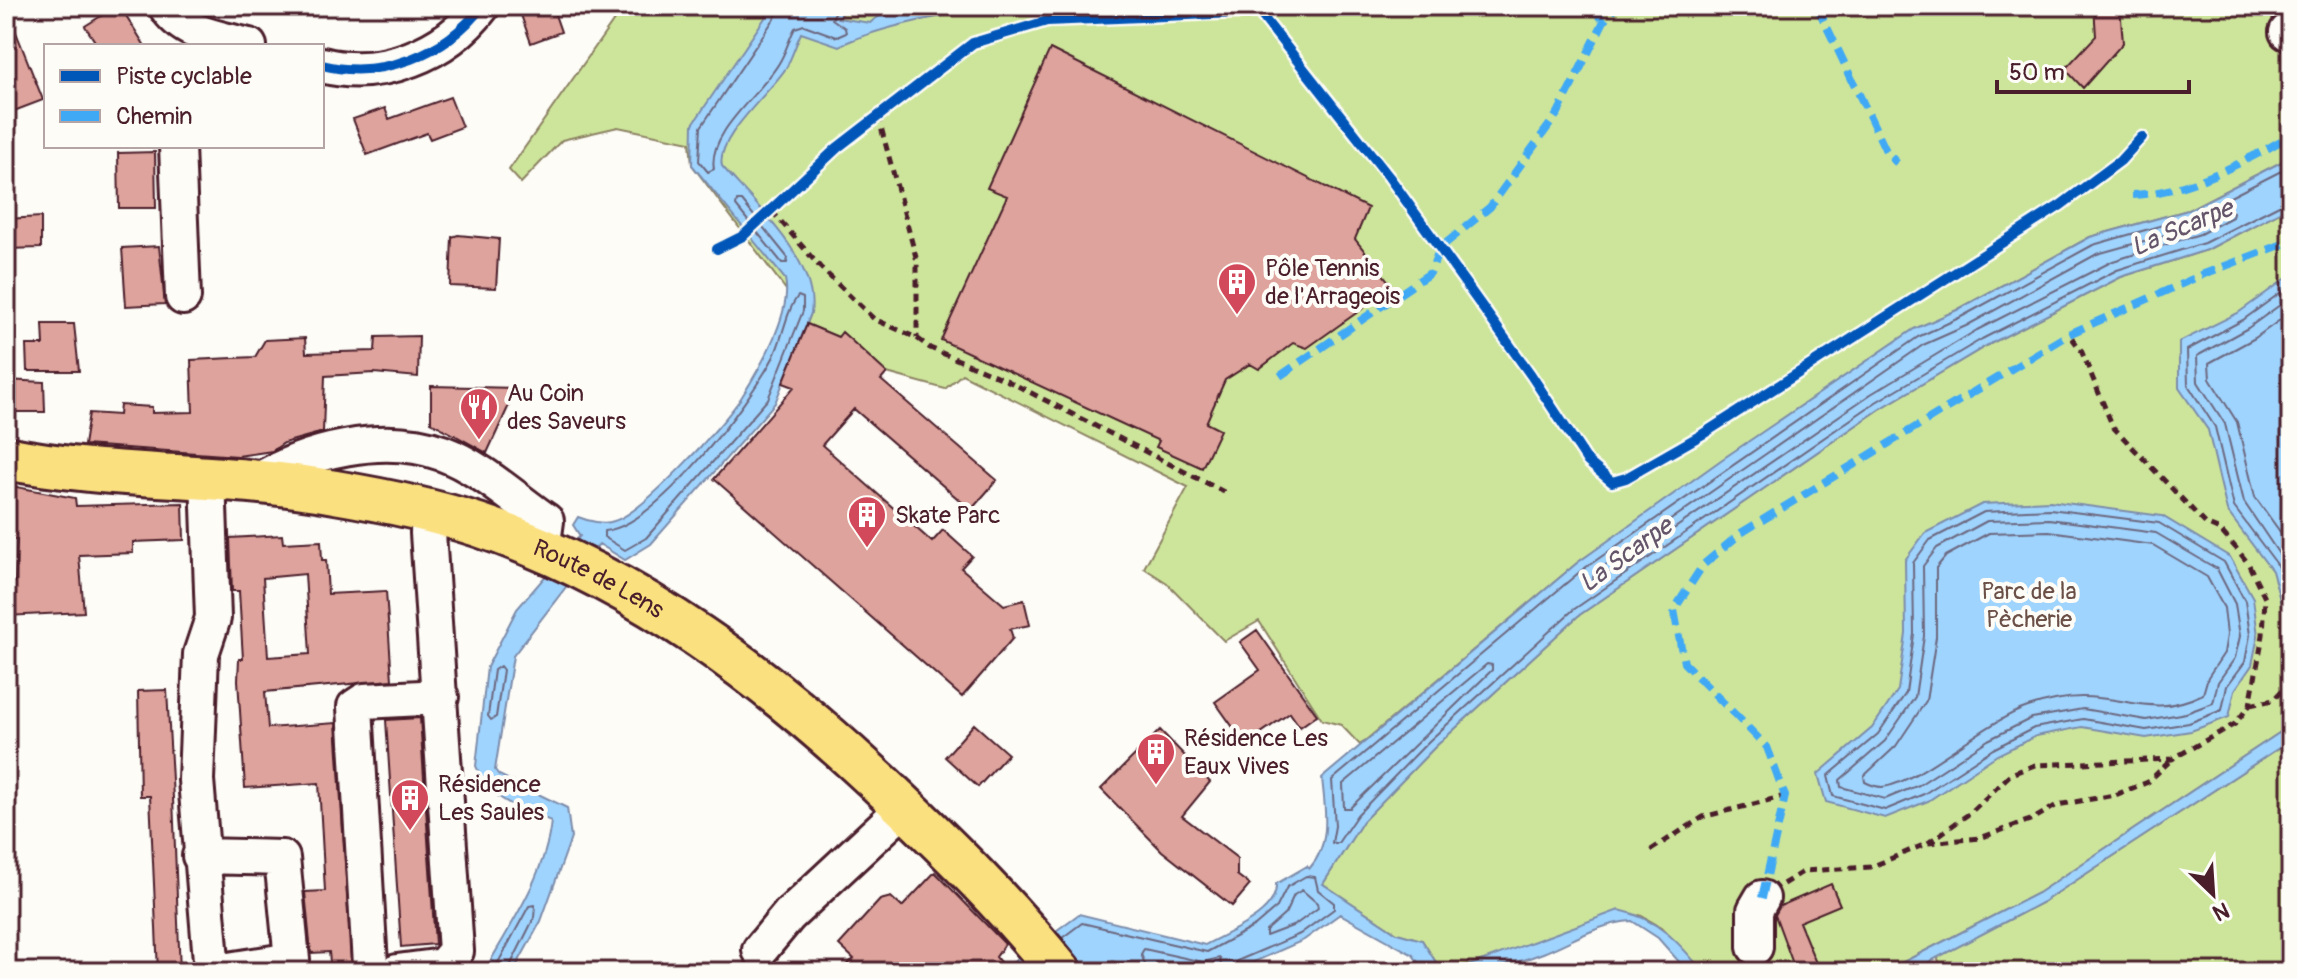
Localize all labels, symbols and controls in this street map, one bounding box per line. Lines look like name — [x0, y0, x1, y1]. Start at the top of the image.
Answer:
legend — [44, 44, 324, 148]
scale bar — [1997, 44, 2189, 94]
text: 50 m — [2009, 58, 2065, 87]
text: Piste cyclable — [116, 62, 252, 91]
text: Chemin — [116, 102, 193, 131]
water label: La Scarpe — [2126, 191, 2240, 264]
place label: Pôle Tennis de l'Arrageois — [1265, 254, 1400, 311]
building icon: Pôle Tennis de l'Arrageois — [1216, 261, 1258, 316]
place label: Au Coin des Saveurs — [507, 379, 626, 436]
restaurant icon: Au Coin des Saveurs — [458, 386, 500, 441]
building icon: Skate Parc — [846, 494, 888, 549]
place label: Skate Parc — [895, 501, 1000, 530]
water label: La Scarpe — [1573, 509, 1681, 599]
street label: Route de Lens — [529, 533, 670, 625]
park label: Parc de la Pècherie — [1981, 577, 2077, 634]
place label: Résidence Les Eaux Vives — [1184, 724, 1328, 781]
building icon: Résidence Les Eaux Vives — [1135, 731, 1177, 786]
place label: Résidence Les Saules — [438, 770, 545, 827]
building icon: Résidence Les Saules — [389, 777, 431, 832]
north arrow — [2173, 854, 2253, 934]
text: N — [2208, 895, 2234, 927]

